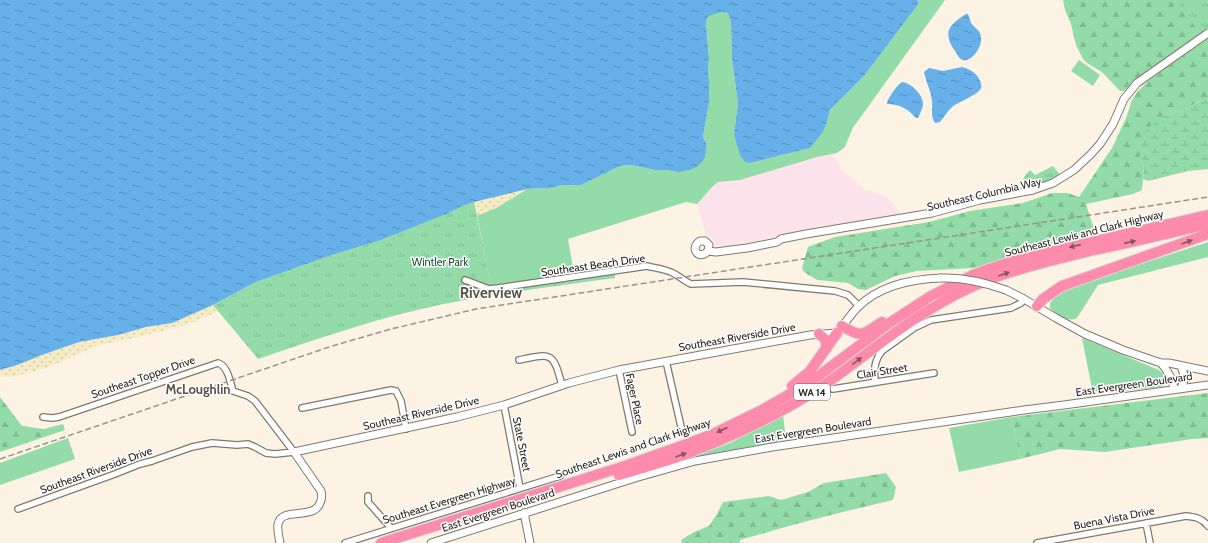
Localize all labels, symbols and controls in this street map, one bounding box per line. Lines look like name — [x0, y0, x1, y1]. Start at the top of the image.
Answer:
street label: Southeast Columbia Way — [925, 174, 1043, 214]
street label: Southeast Lewis and Clark Highway — [1003, 206, 1165, 260]
one-way arrow — [1124, 239, 1136, 245]
one-way arrow — [1181, 239, 1193, 245]
one-way arrow — [1068, 243, 1080, 249]
street label: Southeast Beach Drive — [540, 251, 646, 279]
park label: Wintler Park — [412, 255, 468, 269]
one-way arrow — [999, 271, 1011, 277]
district label: Riverview — [460, 284, 522, 302]
street label: Southeast Riverside Drive — [677, 320, 797, 354]
street label: Southeast Topper Drive — [89, 353, 197, 401]
one-way arrow — [851, 357, 862, 365]
street label: Clair Street — [856, 360, 909, 382]
street label: East Evergreen Boulevard — [1075, 369, 1193, 399]
street label: Fager Place — [623, 372, 647, 426]
district label: McLoughlin — [166, 381, 230, 397]
road number: WA 14 — [794, 384, 830, 400]
street label: Southeast Riverside Drive — [362, 393, 481, 433]
street label: East Evergreen Boulevard — [754, 414, 872, 446]
street label: Southeast Lewis and Clark Highway — [553, 415, 713, 481]
street label: State Street — [510, 416, 534, 473]
one-way arrow — [716, 427, 728, 433]
street label: Southeast Riverside Drive — [38, 443, 154, 497]
one-way arrow — [676, 452, 688, 458]
street label: Southeast Evergreen Highway — [381, 473, 518, 527]
street label: East Evergreen Boulevard — [440, 485, 556, 535]
street label: Buena Vista Drive — [1072, 503, 1156, 533]

